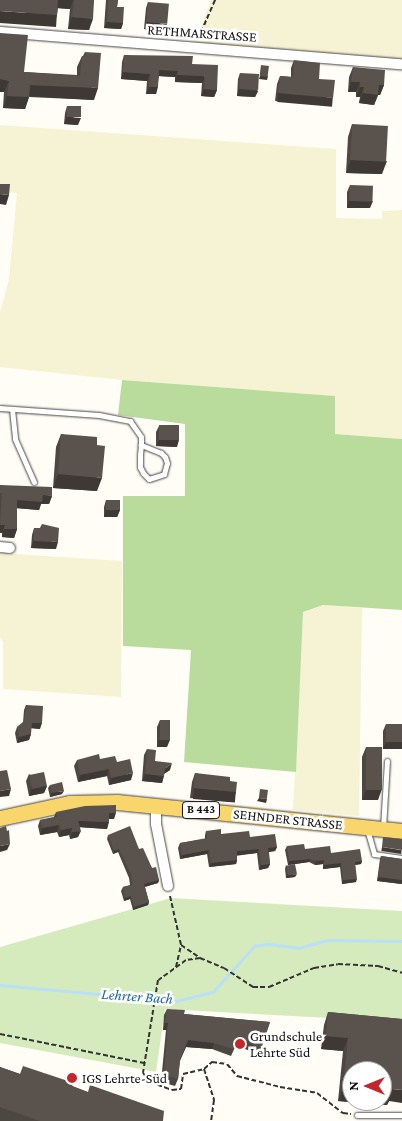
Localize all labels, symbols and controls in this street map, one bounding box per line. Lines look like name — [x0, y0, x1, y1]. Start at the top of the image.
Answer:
street label: RETHMARSTRASSE — [147, 21, 257, 45]
road number: B 443 — [181, 800, 221, 820]
street label: SEHNDER STRASSE — [232, 805, 344, 833]
water label: Lehrter Bach — [101, 986, 173, 1008]
place label: Grundschule Lehrte Süd — [250, 1028, 322, 1060]
marker: Grundschule Lehrte Süd — [234, 1038, 246, 1050]
north arrow — [342, 1061, 392, 1111]
place label: IGS Lehrte-Süd — [82, 1070, 167, 1086]
marker: IGS Lehrte-Süd — [66, 1072, 78, 1084]
text: N — [345, 1081, 361, 1091]

